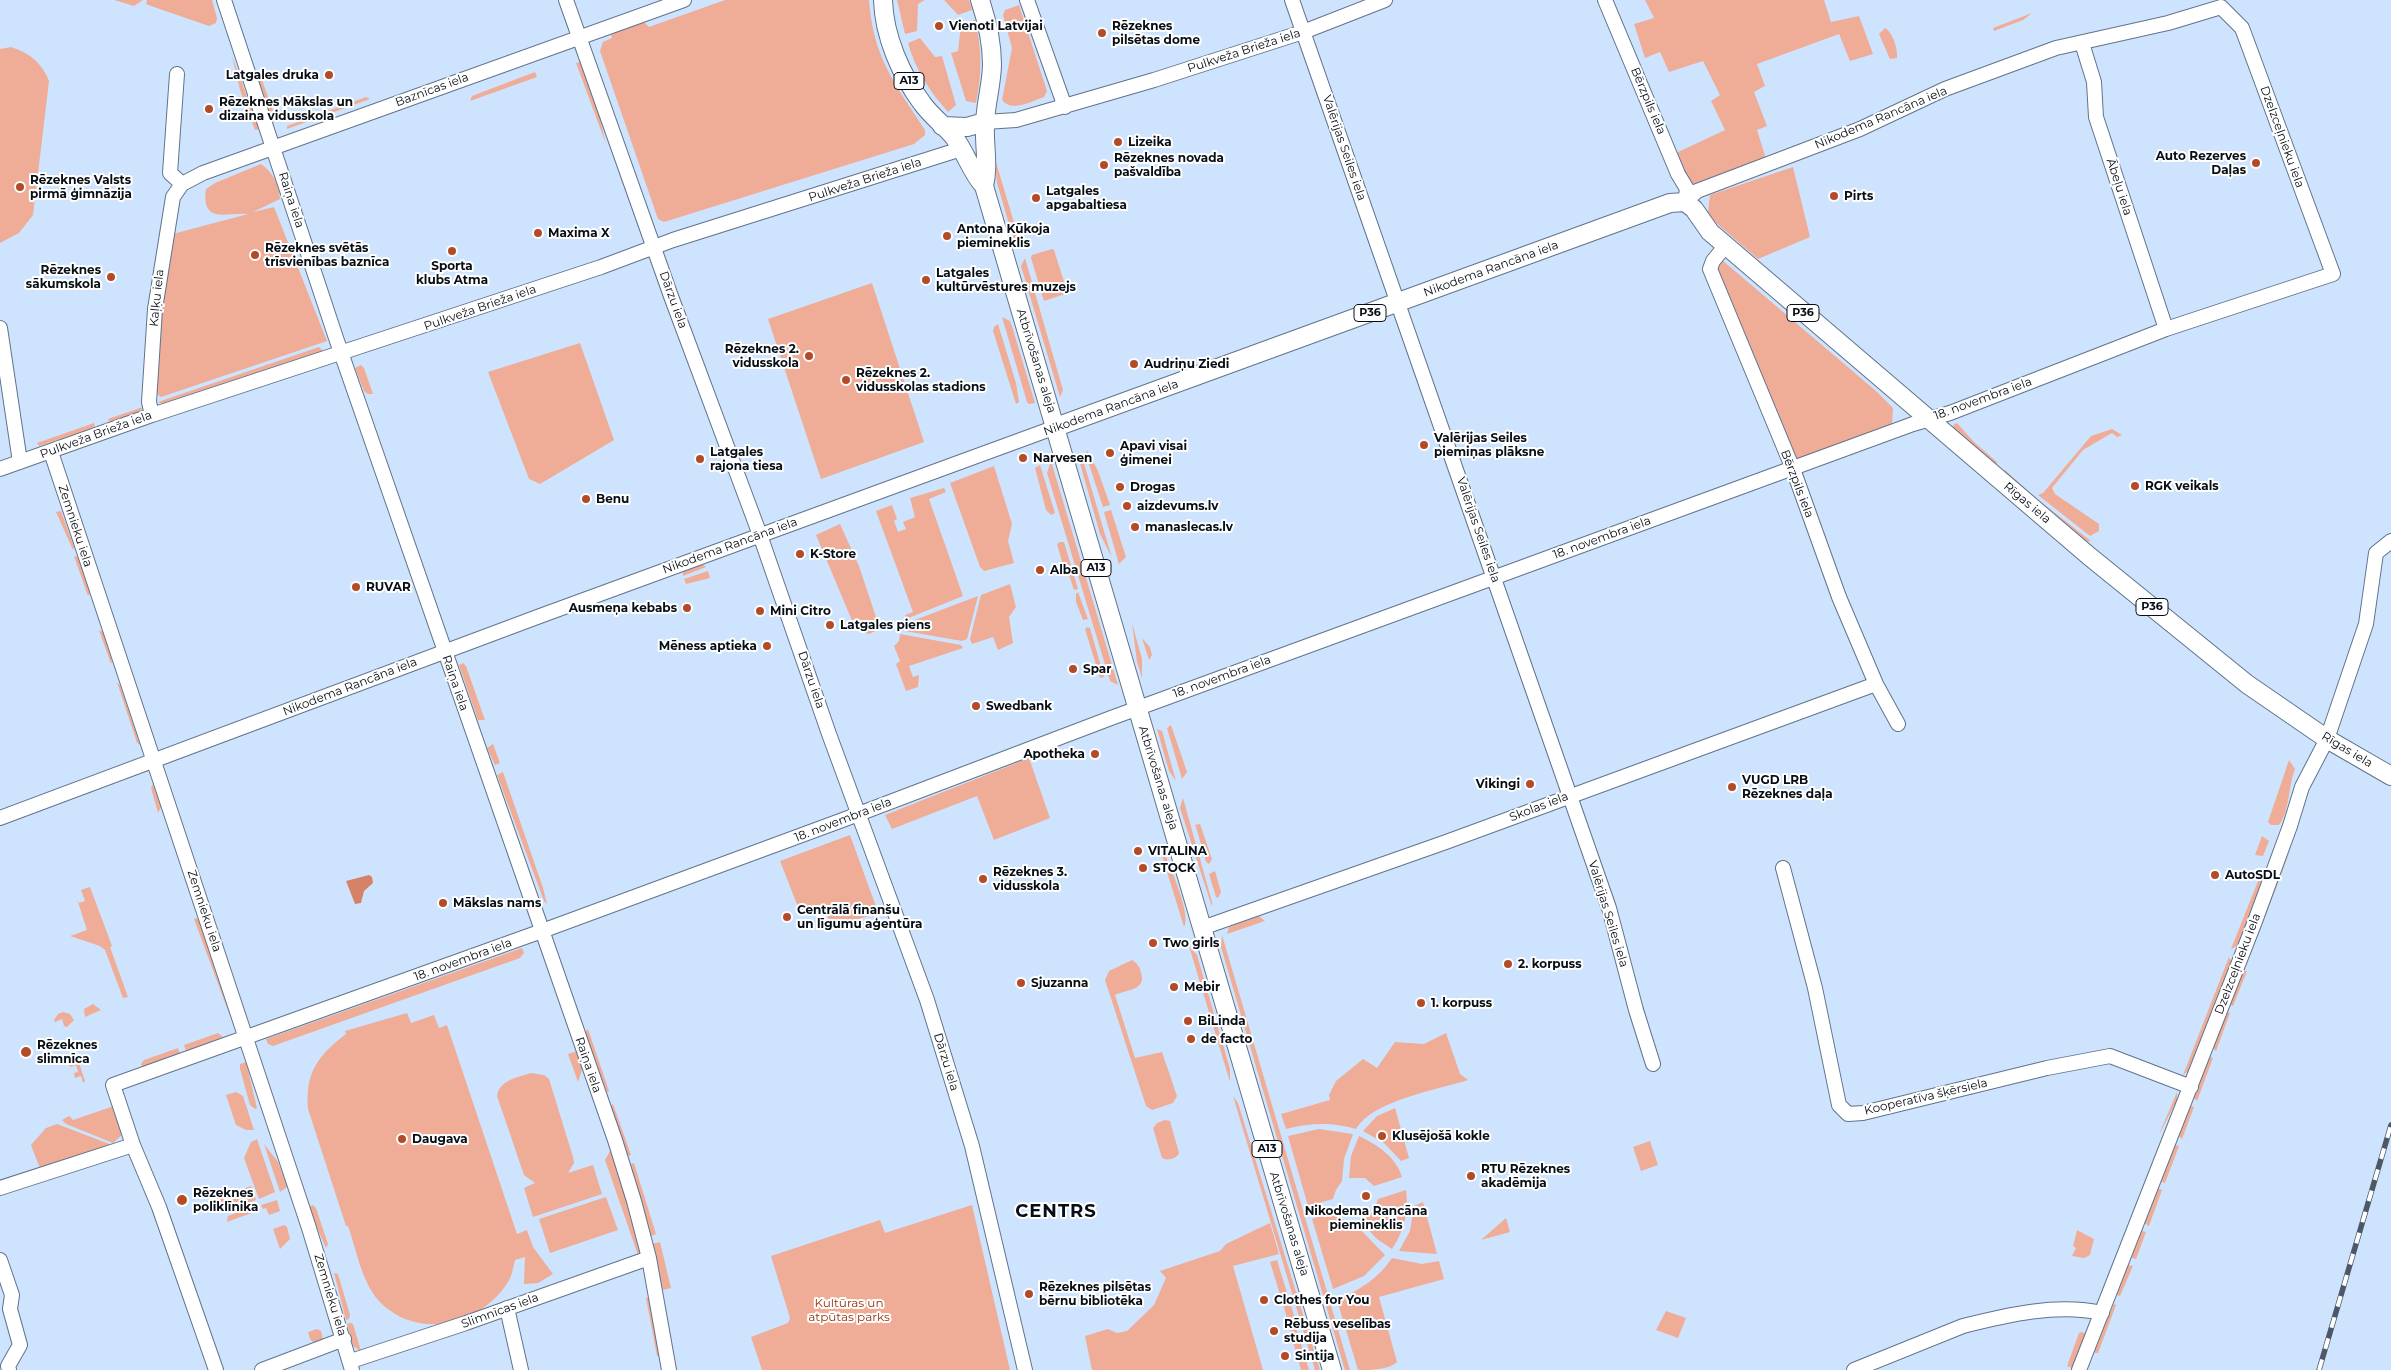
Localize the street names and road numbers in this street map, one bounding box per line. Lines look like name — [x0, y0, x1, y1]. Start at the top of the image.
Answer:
street label: Pulkveža Brieža iela — [1186, 26, 1302, 76]
street label: Bērzpils iela — [1627, 65, 1669, 137]
street label: Baznīcas iela — [393, 70, 471, 110]
road number: A13 — [894, 72, 924, 90]
street label: Nikodema Rancāna iela — [1813, 84, 1949, 152]
street label: Dzelzceļnieku iela — [2257, 84, 2307, 190]
street label: Valērijas Seiles iela — [1319, 93, 1369, 203]
street label: Pulkveža Brieža iela — [807, 155, 923, 205]
street label: Ābeļu iela — [2103, 157, 2135, 217]
street label: Raiņa iela — [275, 170, 307, 230]
street label: Nikodema Rancāna iela — [1422, 238, 1560, 300]
street label: Kaļķu iela — [147, 269, 167, 327]
street label: Dārzu iela — [656, 269, 690, 331]
street label: Pulkveža Brieža iela — [422, 282, 538, 334]
road number: P36 — [1354, 304, 1386, 322]
road number: P36 — [1787, 304, 1819, 322]
street label: Atbrīvošanas aleja — [1013, 307, 1059, 415]
street label: 18. novembra iela — [1932, 375, 2034, 423]
street label: Nikodema Rancāna iela — [1042, 377, 1180, 439]
street label: Pulkveža Brieža iela — [38, 408, 154, 462]
street label: Bērzpils iela — [1777, 448, 1817, 520]
street label: Valērijas Seiles iela — [1453, 475, 1503, 585]
street label: Rīgas iela — [2001, 479, 2053, 527]
street label: Zemnieku iela — [55, 483, 95, 569]
street label: 18. novembra iela — [1551, 514, 1653, 562]
street label: Nikodema Rancāna iela — [661, 515, 799, 577]
road number: A13 — [1081, 560, 1111, 576]
road number: P36 — [2136, 598, 2168, 616]
street label: Dārzu iela — [794, 649, 828, 711]
street label: Raiņa iela — [439, 653, 471, 713]
street label: 18. novembra iela — [1171, 653, 1273, 701]
street label: Nikodema Rancāna iela — [281, 655, 419, 719]
street label: Atbrīvošanas aleja — [1135, 724, 1181, 832]
street label: Rīgas iela — [2319, 729, 2375, 771]
street label: Skolas iela — [1508, 789, 1570, 825]
street label: 18. novembra iela — [792, 795, 894, 845]
street label: Valērijas Seiles iela — [1585, 859, 1631, 969]
street label: Zemnieku iela — [184, 868, 224, 954]
street label: Dzelzceļnieku iela — [2212, 911, 2264, 1017]
street label: 18. novembra iela — [412, 936, 514, 984]
street label: Dārzu iela — [930, 1031, 962, 1093]
street label: Raiņa iela — [572, 1035, 604, 1095]
street label: Kooperatīva šķērsiela — [1863, 1076, 1989, 1118]
road number: A13 — [1252, 1140, 1282, 1158]
street label: Atbrīvošanas aleja — [1266, 1170, 1312, 1278]
street label: Zemnieku iela — [311, 1252, 349, 1338]
street label: Slimnīcas iela — [459, 1290, 541, 1332]

